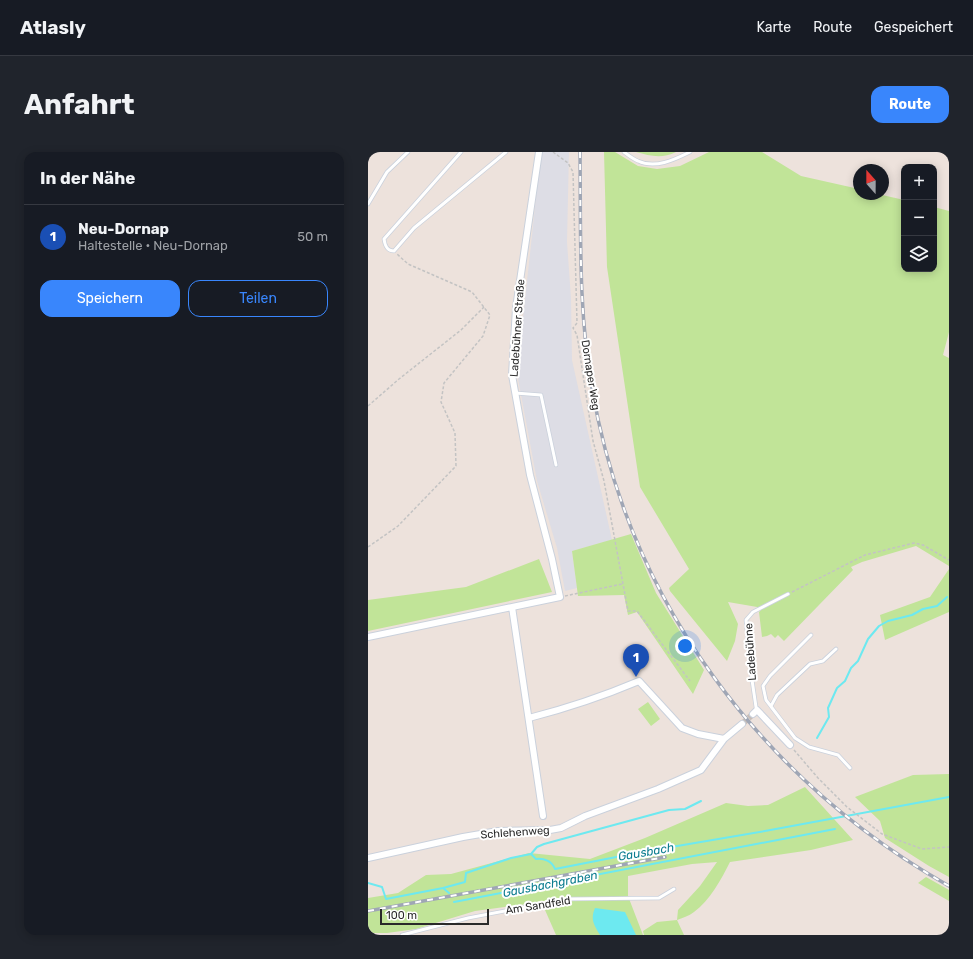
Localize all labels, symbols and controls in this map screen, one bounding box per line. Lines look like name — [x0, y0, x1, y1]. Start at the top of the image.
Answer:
text: Atlasly — [20, 16, 86, 39]
text: Karte — [756, 19, 791, 36]
text: Route — [813, 19, 852, 36]
text: Gespeichert — [874, 19, 953, 36]
button: Route — [871, 86, 949, 123]
text: Anfahrt — [24, 88, 135, 121]
north arrow — [853, 164, 889, 200]
map controls — [901, 164, 937, 272]
button: + — [901, 164, 937, 200]
text: In der Nähe — [40, 168, 135, 188]
button: − — [901, 200, 937, 236]
text: Neu-Dornap — [78, 220, 169, 238]
text: 1 — [50, 229, 56, 244]
text: 50 m — [297, 229, 328, 244]
button: layers — [901, 236, 937, 272]
text: Haltestelle · Neu-Dornap — [78, 238, 228, 253]
street label: Ladebühner Straße — [508, 279, 527, 377]
button: Speichern — [40, 280, 180, 317]
button: Teilen — [188, 280, 328, 317]
street label: Dornaper Weg — [579, 339, 603, 411]
street label: Ladebühne — [742, 623, 759, 681]
your location — [675, 636, 695, 656]
pin: 1 — [623, 644, 649, 677]
street label: Schlehenweg — [480, 824, 550, 841]
water label: Gausbach — [617, 840, 675, 864]
water label: Gausbachgraben — [501, 868, 599, 900]
street label: Am Sandfeld — [505, 894, 571, 917]
scale bar — [380, 907, 489, 926]
text: 100 m — [386, 909, 417, 922]

